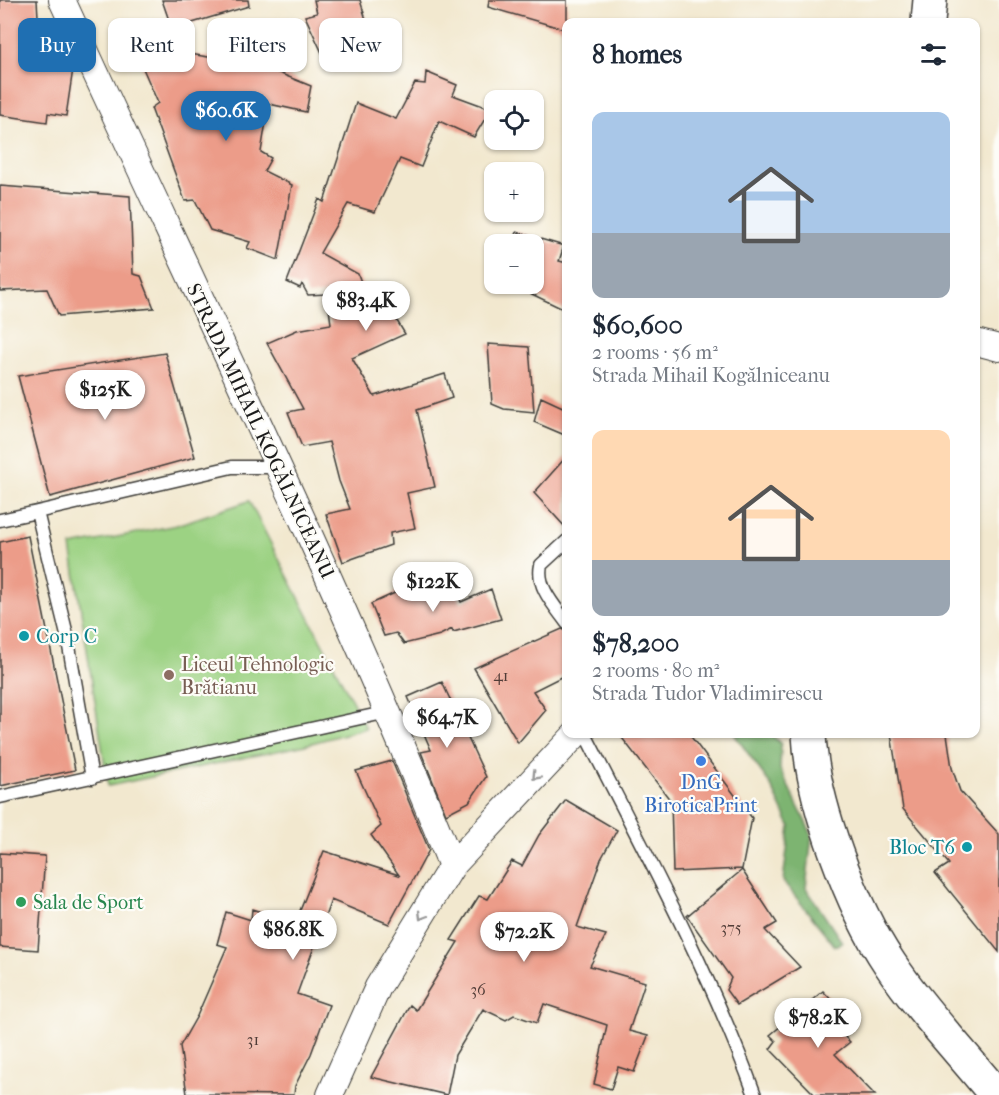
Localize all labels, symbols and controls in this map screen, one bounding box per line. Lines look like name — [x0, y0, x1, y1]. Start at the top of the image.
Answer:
chip: Buy — [18, 18, 96, 72]
chip: Rent — [108, 18, 195, 72]
chip: Filters — [207, 18, 307, 72]
chip: New — [319, 18, 402, 72]
icon: filters — [917, 38, 950, 71]
text: 8 homes — [592, 39, 682, 70]
map controls — [484, 90, 544, 294]
button: locate — [484, 90, 544, 150]
pin: $60.6K — [177, 91, 275, 142]
text: $60.6K — [195, 99, 257, 122]
icon: home — [717, 151, 825, 259]
button: + — [484, 162, 544, 222]
button: − — [484, 234, 544, 294]
street label: STRADA MIHAIL KOGĂLNICEANU — [182, 279, 340, 583]
pin: $83.4K — [317, 281, 415, 332]
text: $83.4K — [336, 289, 396, 312]
text: $60,600 — [592, 310, 683, 341]
text: 2 rooms · 56 m² — [592, 341, 718, 364]
text: Strada Mihail Kogălniceanu — [592, 364, 830, 387]
pin: $125K — [63, 370, 147, 421]
text: $125K — [79, 378, 131, 401]
icon: home — [717, 469, 825, 577]
pin: $122K — [391, 562, 475, 613]
text: $122K — [406, 570, 460, 593]
place label: Corp C — [36, 625, 97, 648]
text: $78,200 — [592, 628, 679, 659]
marker: Corp C — [17, 629, 31, 643]
place label: Liceul Tehnologic Brătianu — [181, 653, 334, 699]
text: 2 rooms · 80 m² — [592, 659, 719, 682]
house number: 41 — [493, 666, 509, 685]
marker: Liceul Tehnologic Brătianu — [162, 668, 176, 682]
text: Strada Tudor Vladimirescu — [592, 682, 823, 705]
pin: $64.7K — [398, 698, 496, 749]
text: $64.7K — [416, 706, 478, 729]
marker: DnG BiroticaPrint — [694, 754, 708, 768]
one-way arrow — [532, 770, 543, 780]
place label: DnG BiroticaPrint — [644, 771, 758, 817]
place label: Bloc T6 — [889, 836, 955, 859]
marker: Bloc T6 — [960, 840, 974, 854]
place label: Sala de Sport — [33, 891, 144, 914]
marker: Sala de Sport — [14, 895, 28, 909]
pin: $86.8K — [244, 910, 342, 961]
one-way arrow — [417, 910, 429, 920]
pin: $72.2K — [475, 912, 573, 963]
text: $86.8K — [263, 918, 323, 941]
house number: 375 — [720, 918, 742, 937]
text: $72.2K — [494, 920, 554, 943]
house number: 36 — [470, 980, 486, 999]
pin: $78.2K — [769, 998, 867, 1049]
text: $78.2K — [788, 1006, 848, 1029]
house number: 31 — [247, 1030, 259, 1049]

